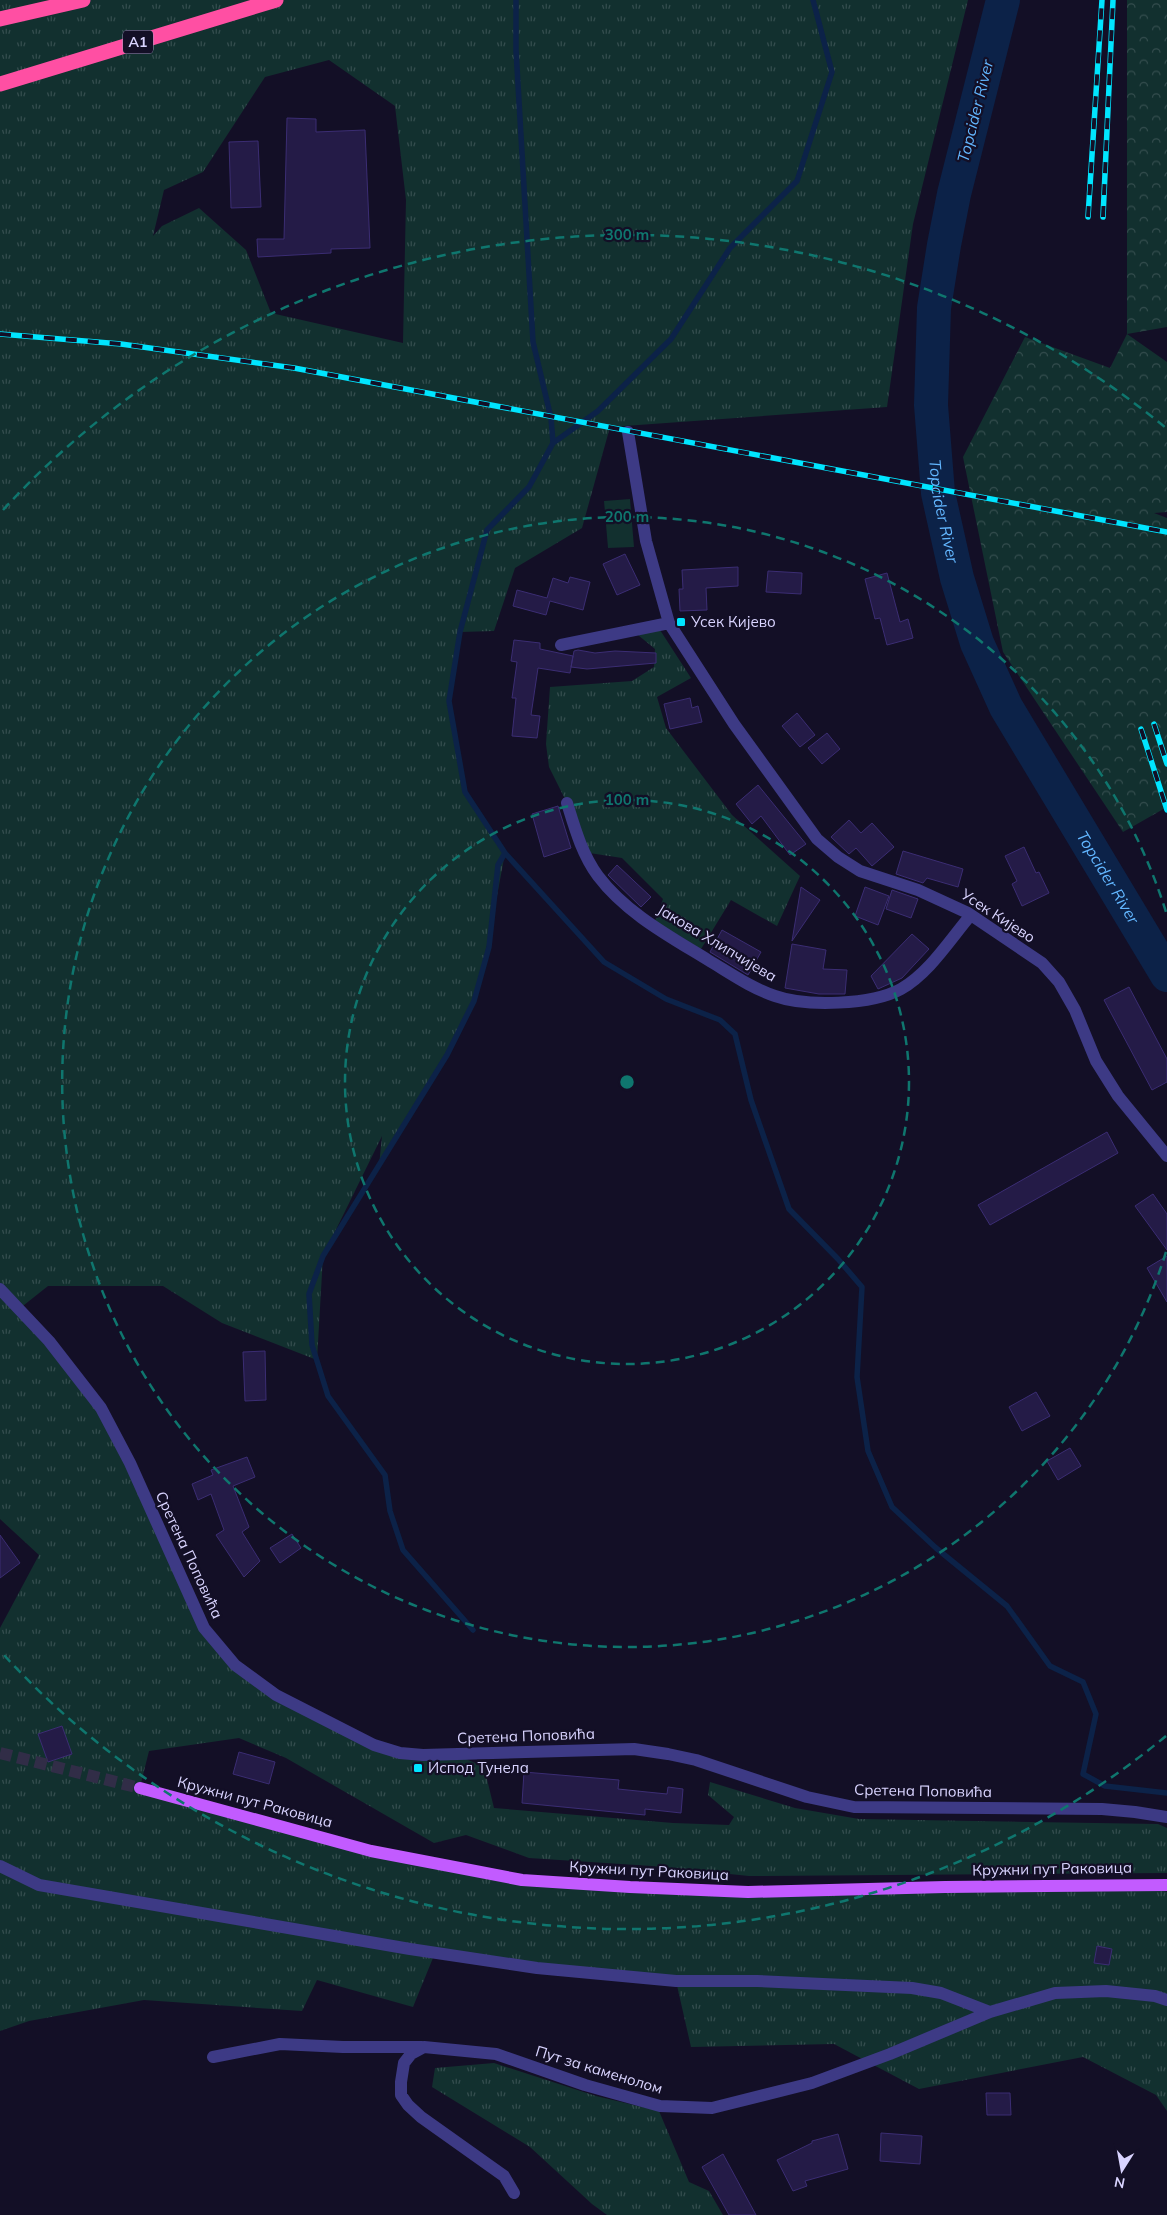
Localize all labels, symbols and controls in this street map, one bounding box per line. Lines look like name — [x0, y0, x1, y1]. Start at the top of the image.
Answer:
road number: A1 — [123, 31, 153, 54]
water label: Topcider River — [953, 57, 998, 164]
text: 300 m — [605, 225, 649, 244]
water label: Topcider River — [925, 459, 964, 566]
text: 200 m — [605, 507, 649, 526]
place label: Усек Кијево — [690, 612, 776, 631]
marker: Усек Кијево — [675, 616, 687, 628]
text: 100 m — [605, 790, 649, 809]
water label: Topcider River — [1073, 827, 1144, 928]
street label: Усек Кијево — [957, 884, 1039, 947]
street label: Јакова Хлипчијева — [654, 899, 780, 986]
centre of rings — [618, 1073, 636, 1091]
street label: Сретена Поповића — [152, 1488, 227, 1621]
street label: Сретена Поповића — [457, 1724, 595, 1747]
place label: Испод Тунела — [428, 1758, 529, 1777]
marker: Испод Тунела — [412, 1762, 424, 1774]
street label: Кружни пут Раковица — [175, 1772, 335, 1831]
street label: Сретена Поповића — [854, 1780, 992, 1801]
street label: Кружни пут Раковица — [569, 1857, 729, 1884]
street label: Кружни пут Раковица — [972, 1858, 1132, 1879]
street label: Пут за каменолом — [533, 2041, 665, 2098]
north arrow — [1097, 2145, 1147, 2195]
text: N — [1113, 2173, 1126, 2193]

